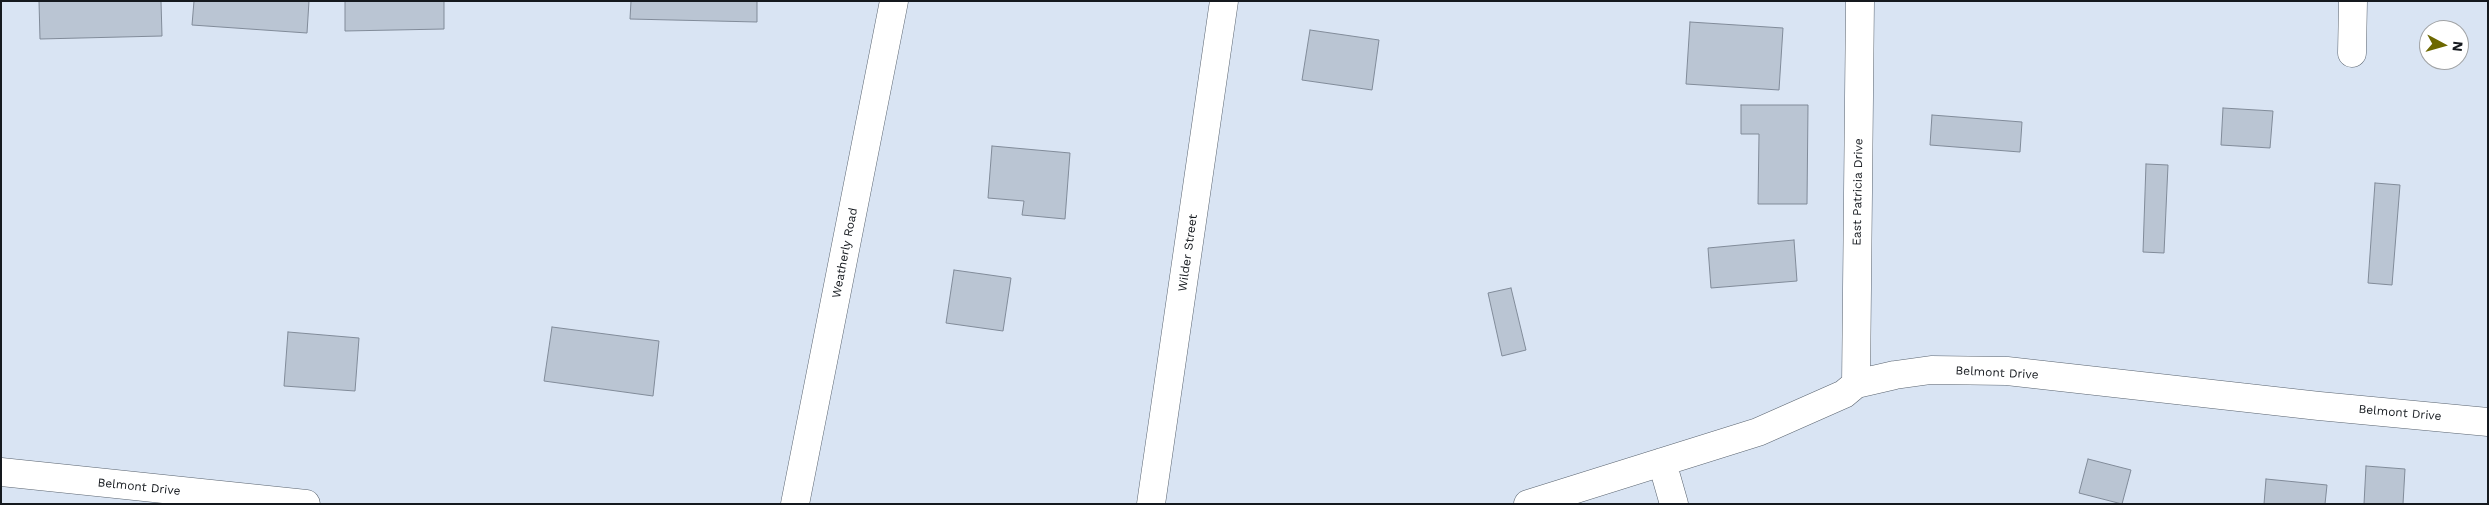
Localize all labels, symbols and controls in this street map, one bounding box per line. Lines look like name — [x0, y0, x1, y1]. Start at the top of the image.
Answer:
north arrow — [2419, 20, 2469, 70]
text: N — [2449, 40, 2466, 52]
street label: East Patricia Drive — [1850, 138, 1866, 246]
street label: Weatherly Road — [829, 207, 861, 299]
street label: Wilder Street — [1175, 213, 1201, 293]
street label: Belmont Drive — [1955, 364, 2039, 382]
street label: Belmont Drive — [2358, 402, 2442, 424]
street label: Belmont Drive — [97, 475, 181, 499]

